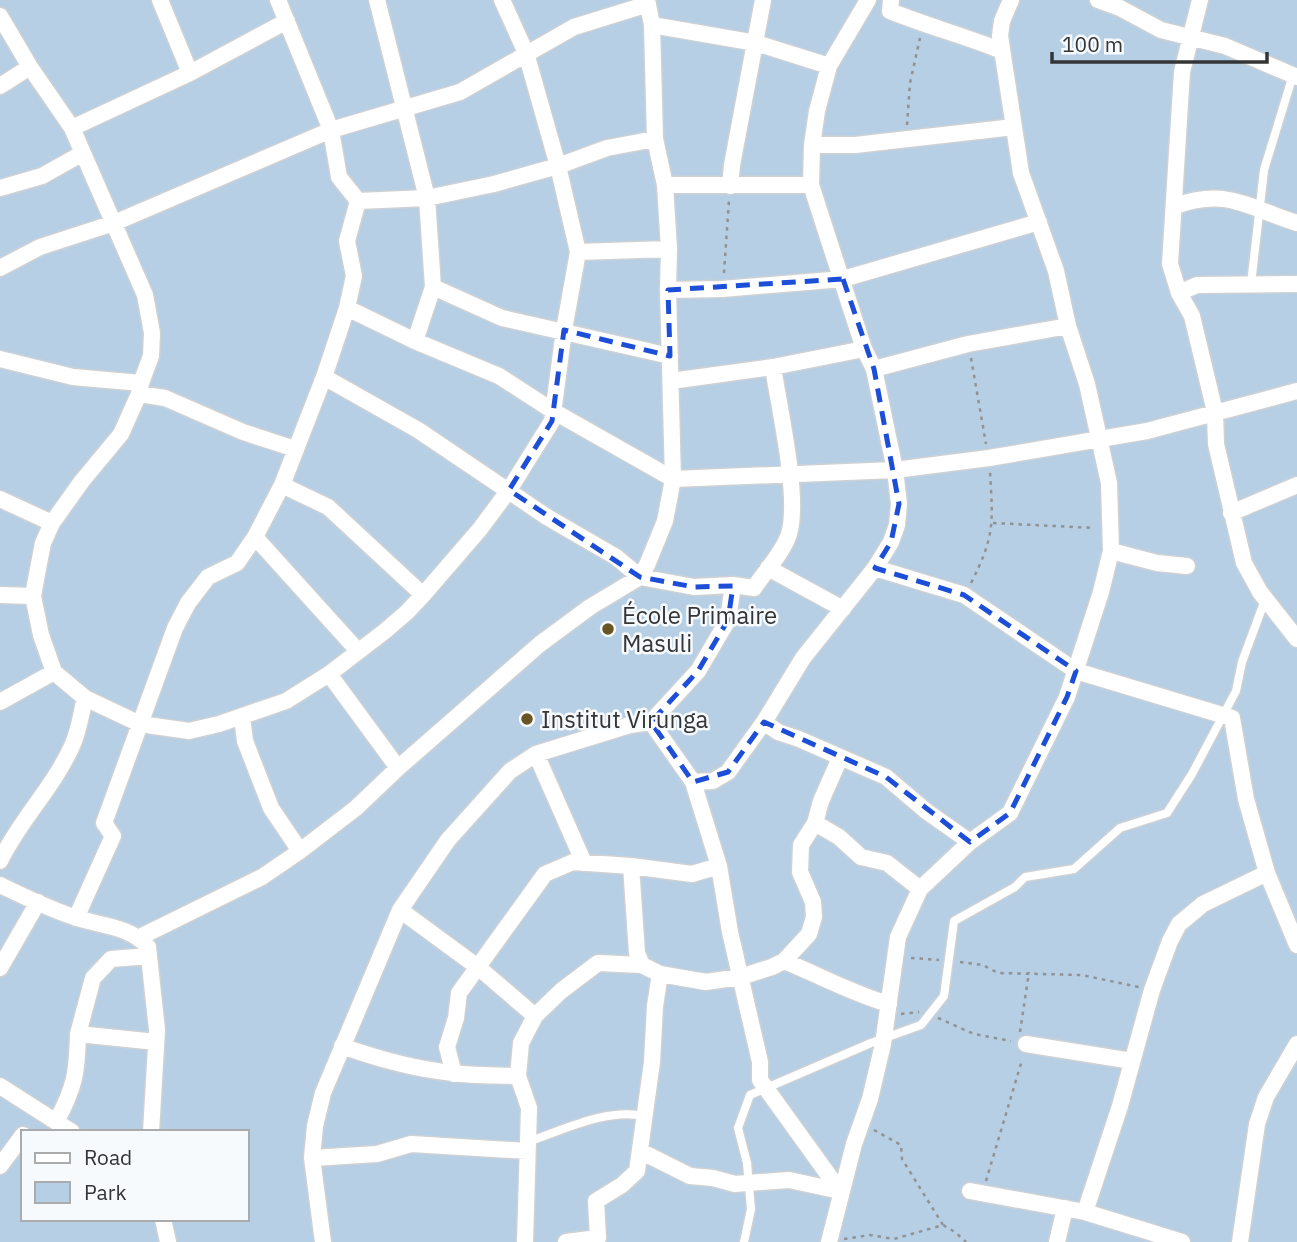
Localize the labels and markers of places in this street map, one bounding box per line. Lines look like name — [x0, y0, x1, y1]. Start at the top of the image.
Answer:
place label: École Primaire Masuli — [622, 599, 777, 659]
marker: École Primaire Masuli — [600, 621, 616, 637]
place label: Institut Virunga — [541, 703, 709, 735]
marker: Institut Virunga — [519, 711, 535, 727]

